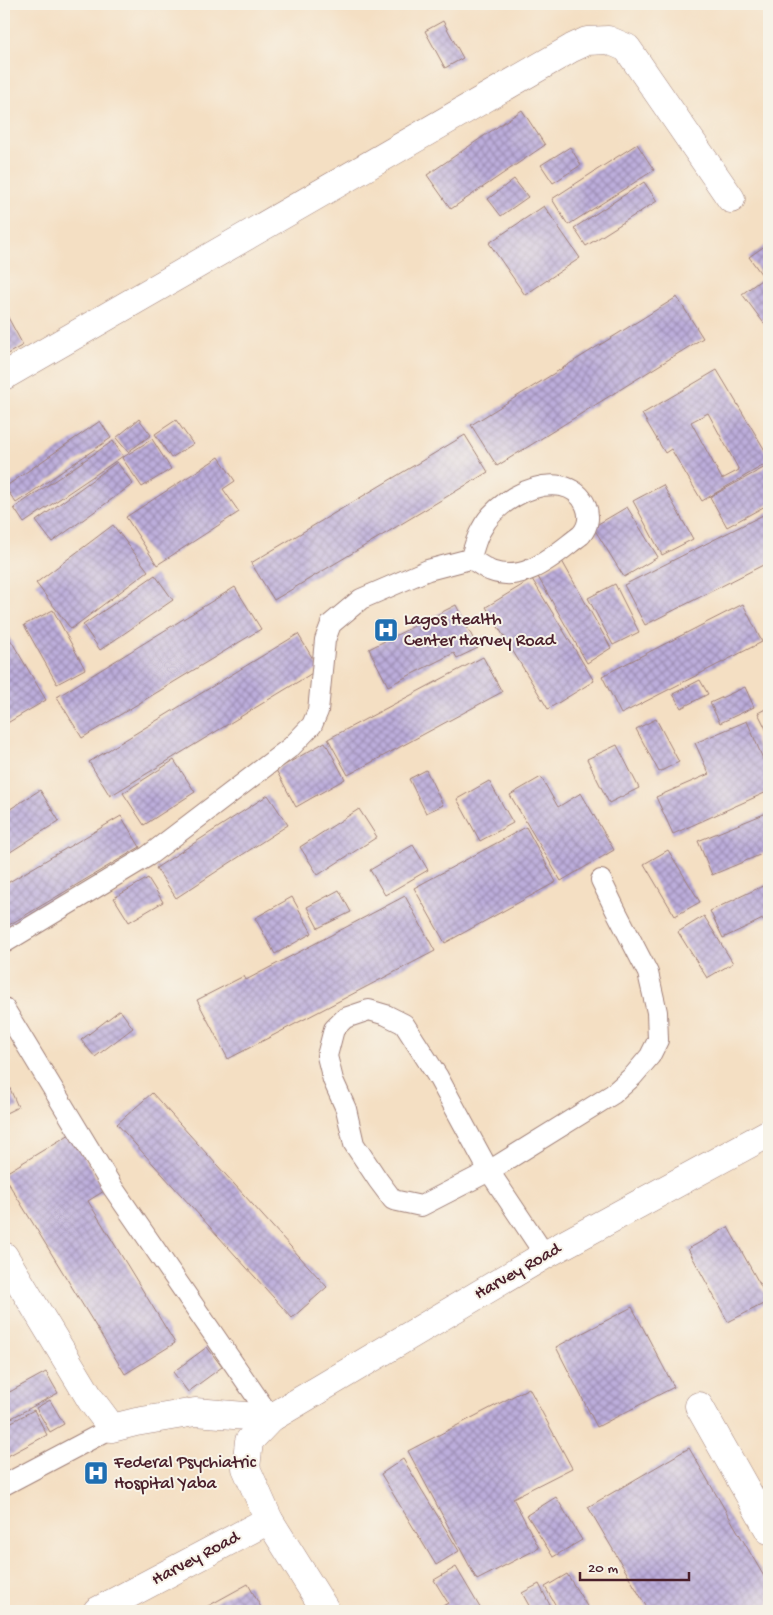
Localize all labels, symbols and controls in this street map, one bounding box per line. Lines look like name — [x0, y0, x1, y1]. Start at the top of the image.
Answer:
place label: Lagos Health Center Harvey Road — [404, 610, 557, 652]
hospital icon: Lagos Health Center Harvey Road — [373, 617, 399, 643]
street label: Harvey Road — [471, 1238, 566, 1305]
place label: Federal Psychiatric Hospital Yaba — [113, 1453, 257, 1495]
hospital icon: Federal Psychiatric Hospital Yaba — [83, 1460, 109, 1486]
street label: Harvey Road — [149, 1526, 245, 1591]
scale bar — [580, 1550, 689, 1582]
text: 20 m — [588, 1560, 618, 1578]

